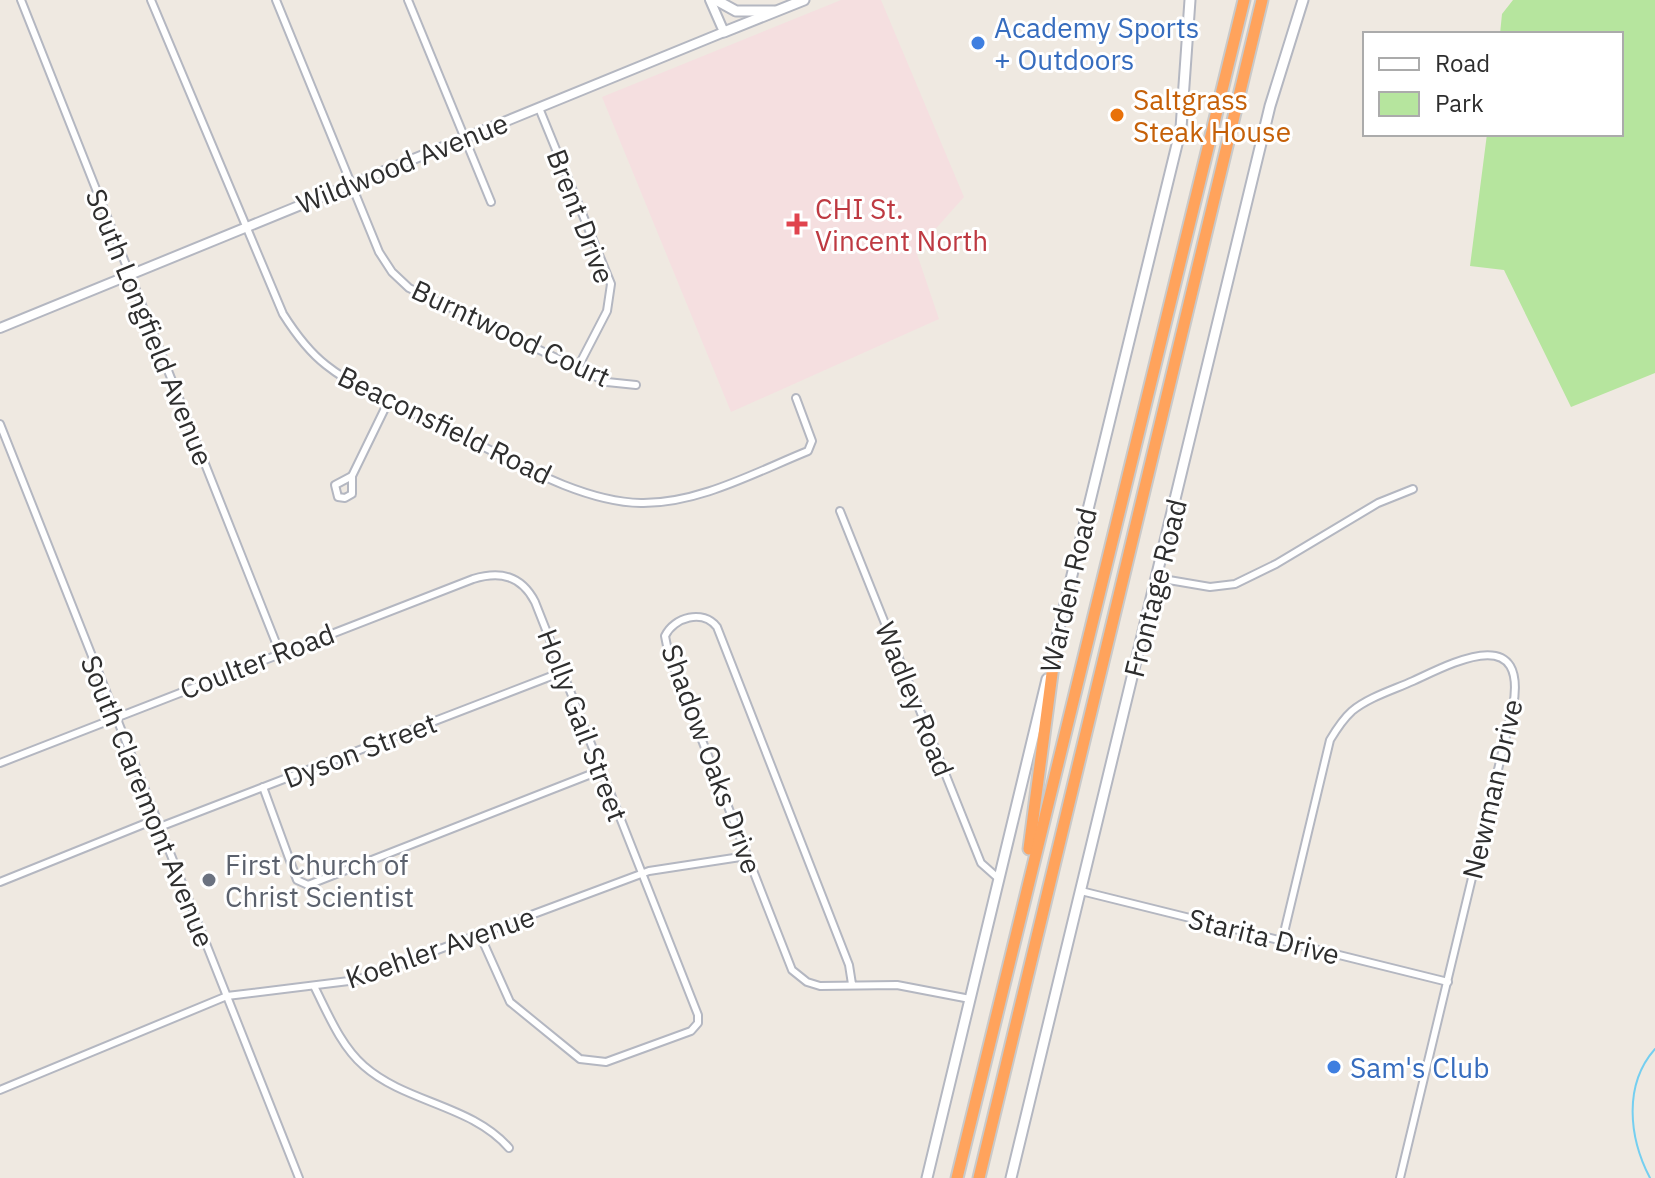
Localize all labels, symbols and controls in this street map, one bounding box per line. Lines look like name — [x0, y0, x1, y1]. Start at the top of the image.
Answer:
place label: Academy Sports + Outdoors — [994, 9, 1199, 78]
legend — [1363, 32, 1623, 136]
marker: Academy Sports + Outdoors — [969, 34, 987, 52]
text: Road — [1435, 47, 1490, 79]
place label: Saltgrass Steak House — [1133, 81, 1291, 150]
text: Park — [1435, 87, 1484, 119]
street label: Wildwood Avenue — [291, 104, 513, 222]
marker: Saltgrass Steak House — [1108, 106, 1126, 124]
street label: Brent Drive — [538, 143, 624, 289]
street label: South Longfield Avenue — [77, 183, 223, 471]
place label: CHI St. Vincent North — [815, 190, 988, 259]
marker: CHI St. Vincent North — [786, 213, 808, 235]
street label: Burntwood Court — [406, 271, 616, 395]
street label: Beaconsfield Road — [332, 357, 558, 493]
street label: Frontage Road — [1115, 495, 1195, 681]
street label: Warden Road — [1031, 504, 1105, 676]
street label: Coulter Road — [174, 615, 340, 707]
street label: Wadley Road — [867, 616, 963, 782]
street label: Holly Gail Street — [529, 623, 637, 827]
street label: Shadow Oaks Drive — [653, 639, 771, 879]
street label: South Claremont Avenue — [72, 650, 224, 952]
street label: Newman Drive — [1453, 695, 1531, 883]
street label: Dyson Street — [278, 704, 442, 796]
place label: First Church of Christ Scientist — [225, 846, 414, 915]
marker: First Church of Christ Scientist — [200, 871, 218, 889]
street label: Koehler Avenue — [341, 897, 539, 997]
street label: Starita Drive — [1184, 899, 1344, 973]
place label: Sam's Club — [1350, 1049, 1489, 1086]
marker: Sam's Club — [1325, 1058, 1343, 1076]

